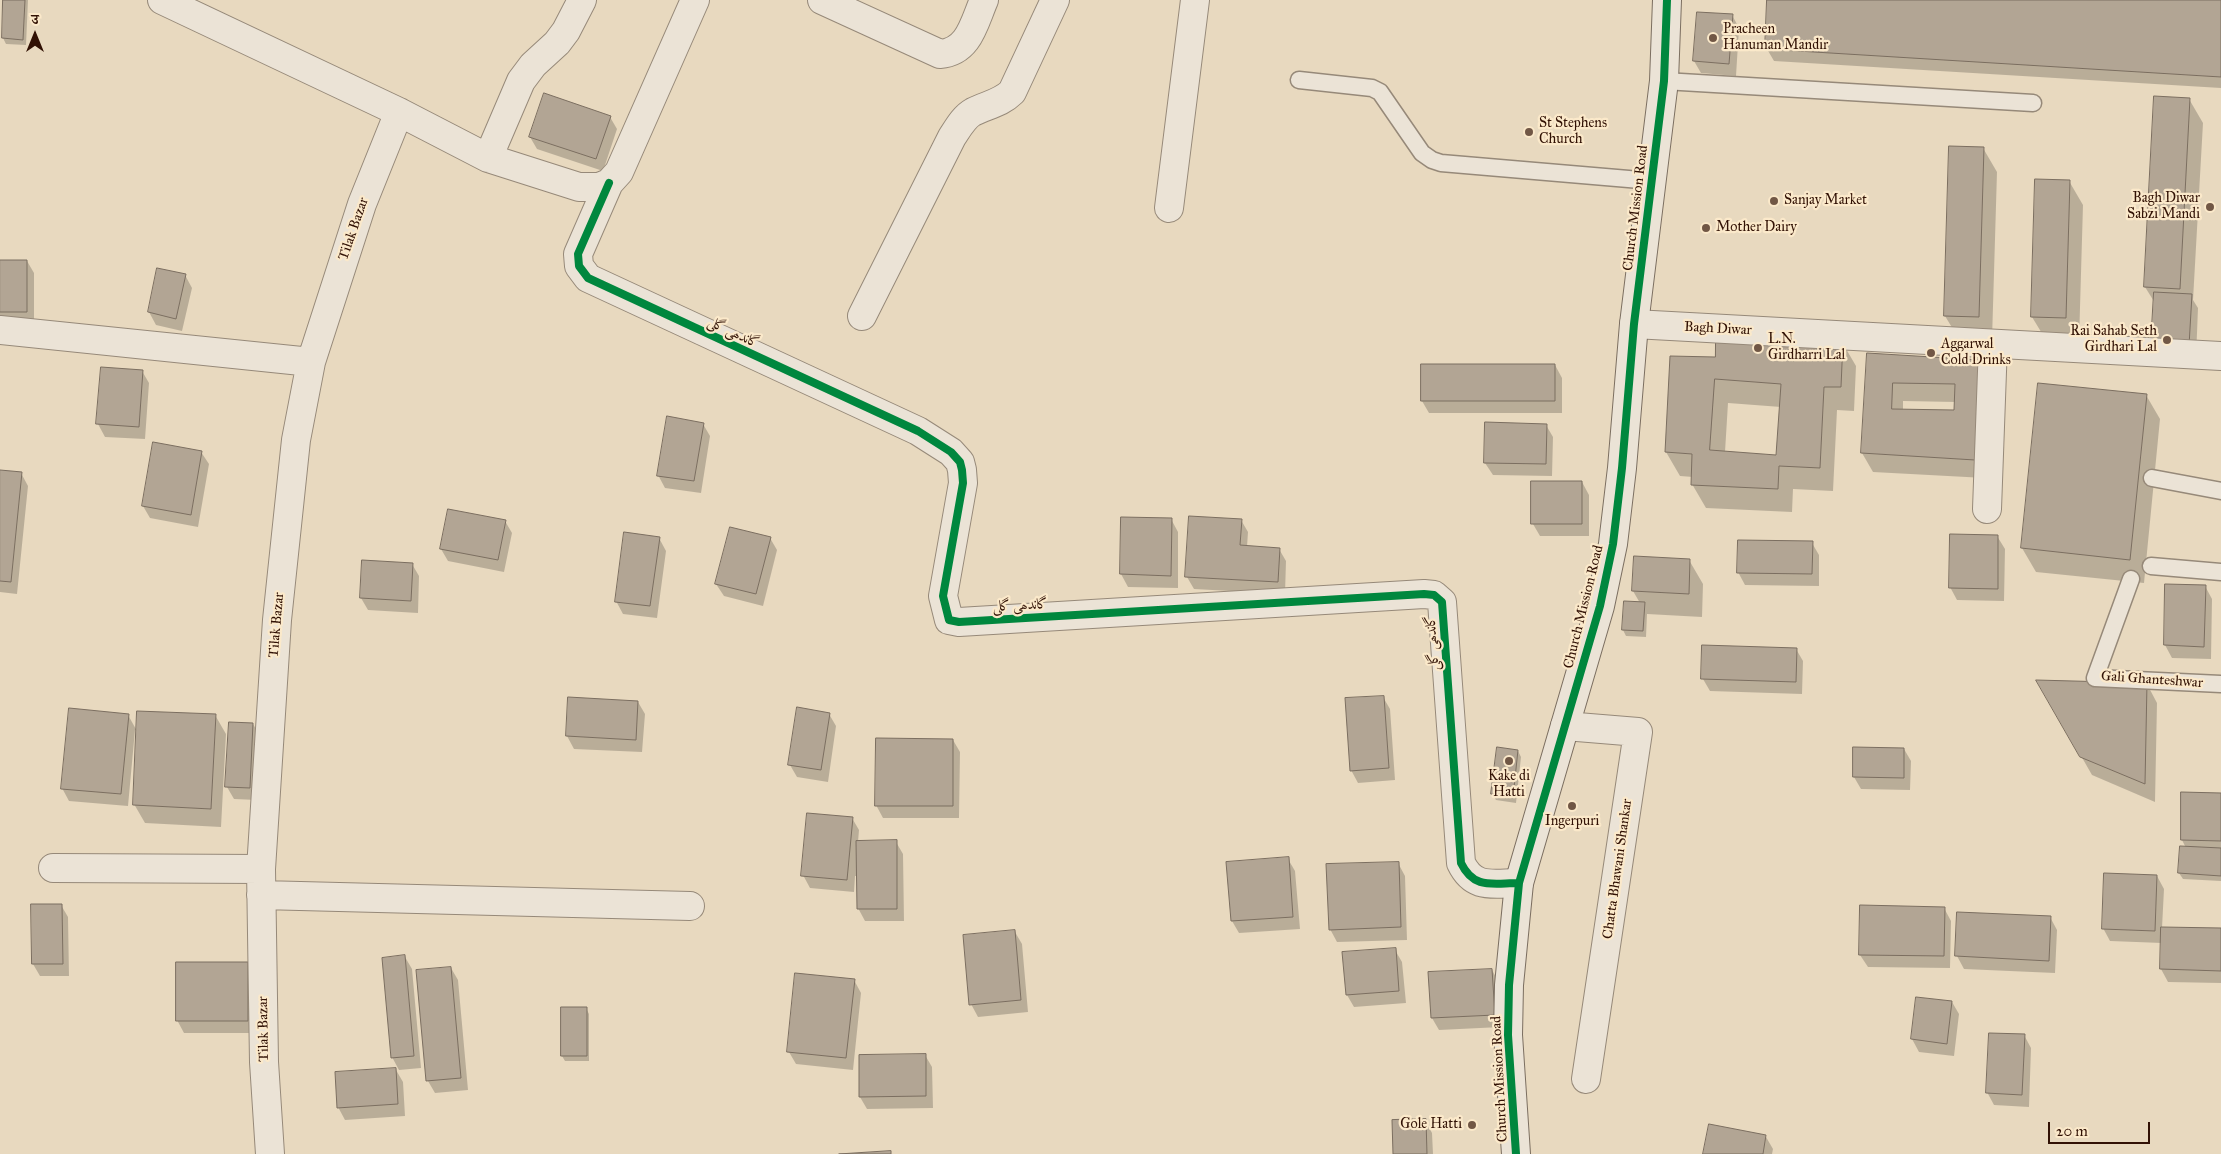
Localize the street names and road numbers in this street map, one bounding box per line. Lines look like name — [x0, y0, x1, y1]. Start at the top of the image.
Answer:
street label: Church Mission Road — [1620, 144, 1652, 272]
street label: Tilak Bazar — [335, 195, 373, 263]
street label: گاندھی گلی — [705, 314, 761, 352]
street label: Bagh Diwar — [1684, 319, 1752, 339]
street label: Church Mission Road — [1561, 544, 1607, 670]
street label: Tilak Bazar — [266, 592, 288, 658]
street label: گاندھی گلی — [992, 596, 1048, 616]
street label: گاندھی گلی — [1423, 615, 1443, 671]
street label: Gali Ghanteshwar — [2101, 668, 2203, 692]
street label: Chatta Bhawani Shankar — [1600, 798, 1636, 940]
street label: Tilak Bazar — [255, 996, 273, 1062]
street label: Church Mission Road — [1488, 1015, 1512, 1143]

